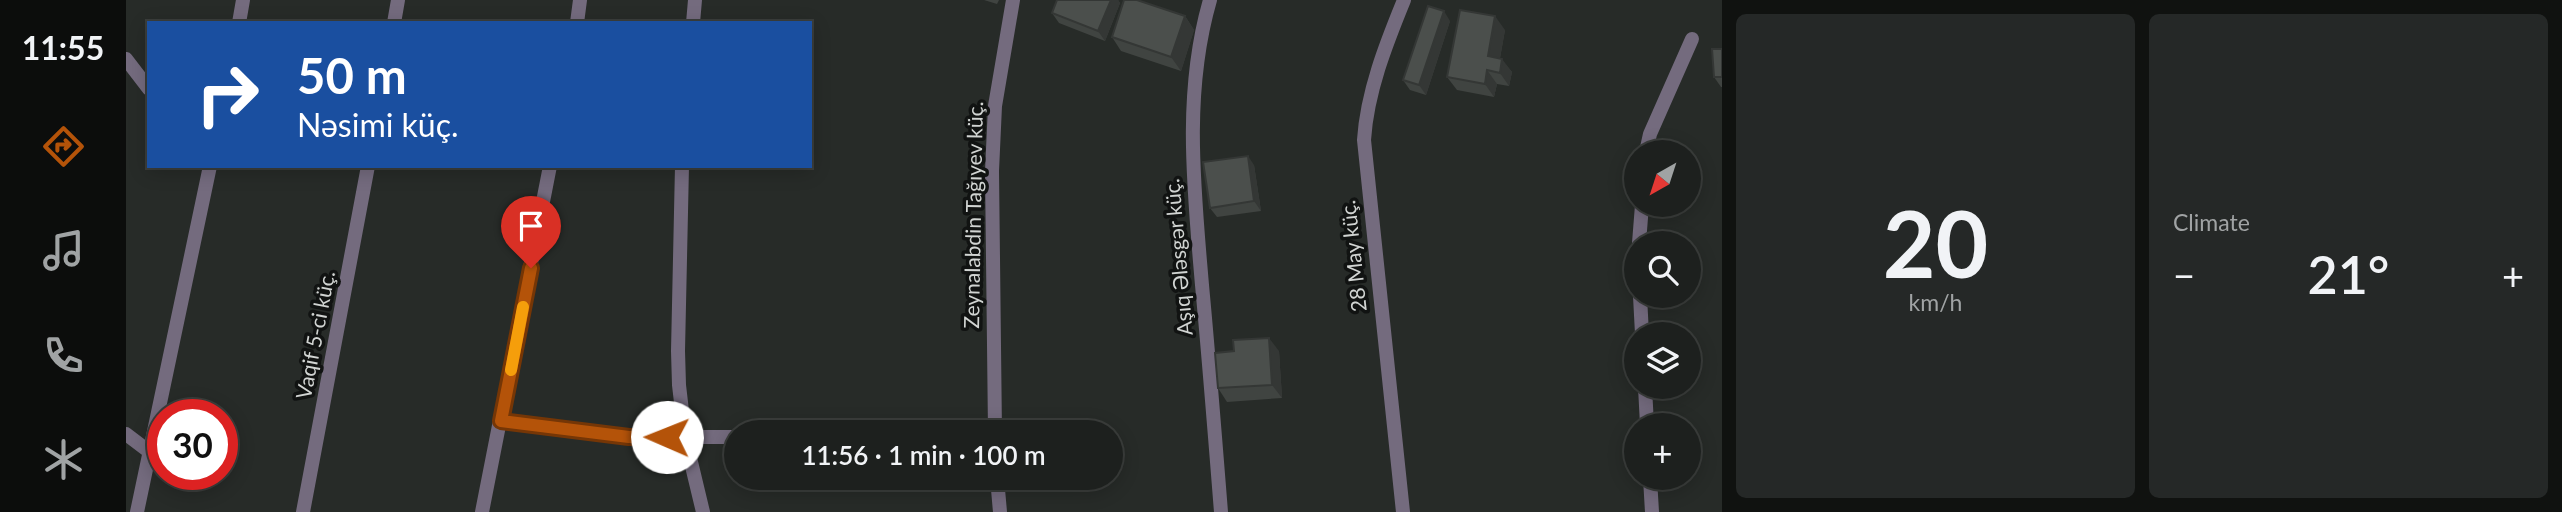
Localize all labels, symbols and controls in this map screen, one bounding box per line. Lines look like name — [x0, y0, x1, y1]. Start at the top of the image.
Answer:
text: 11:55 — [22, 28, 104, 67]
text: 50 m — [297, 46, 407, 104]
icon: right — [182, 49, 273, 140]
street label: Zeynalabdin Tağıyev küç. — [958, 101, 987, 329]
text: Nəsimi küç. — [297, 105, 459, 144]
icon: directions — [39, 122, 88, 171]
north arrow — [1624, 140, 1701, 217]
map controls — [1624, 140, 1701, 490]
street label: Aşıq Ələsgər küç. — [1158, 178, 1197, 337]
text: 20 — [1883, 188, 1988, 297]
pin — [501, 196, 561, 268]
street label: 28 May küç. — [1334, 199, 1371, 313]
icon: arrive — [512, 207, 550, 245]
text: Climate — [2173, 208, 2250, 236]
icon: music — [39, 226, 88, 275]
button: search — [1624, 231, 1701, 308]
text: 21° — [2308, 243, 2389, 305]
text: − — [2173, 252, 2195, 298]
text: + — [2502, 252, 2524, 298]
street label: Vaqif 5-ci küç. — [290, 268, 339, 401]
text: km/h — [1909, 288, 1962, 316]
button: layers — [1624, 322, 1701, 399]
icon: phone — [39, 331, 88, 380]
speed limit sign: 30 — [147, 399, 238, 490]
position arrow — [630, 400, 704, 474]
button: + — [1624, 413, 1701, 490]
icon: climate — [39, 435, 88, 484]
text: 11:56 · 1 min · 100 m — [801, 439, 1046, 471]

